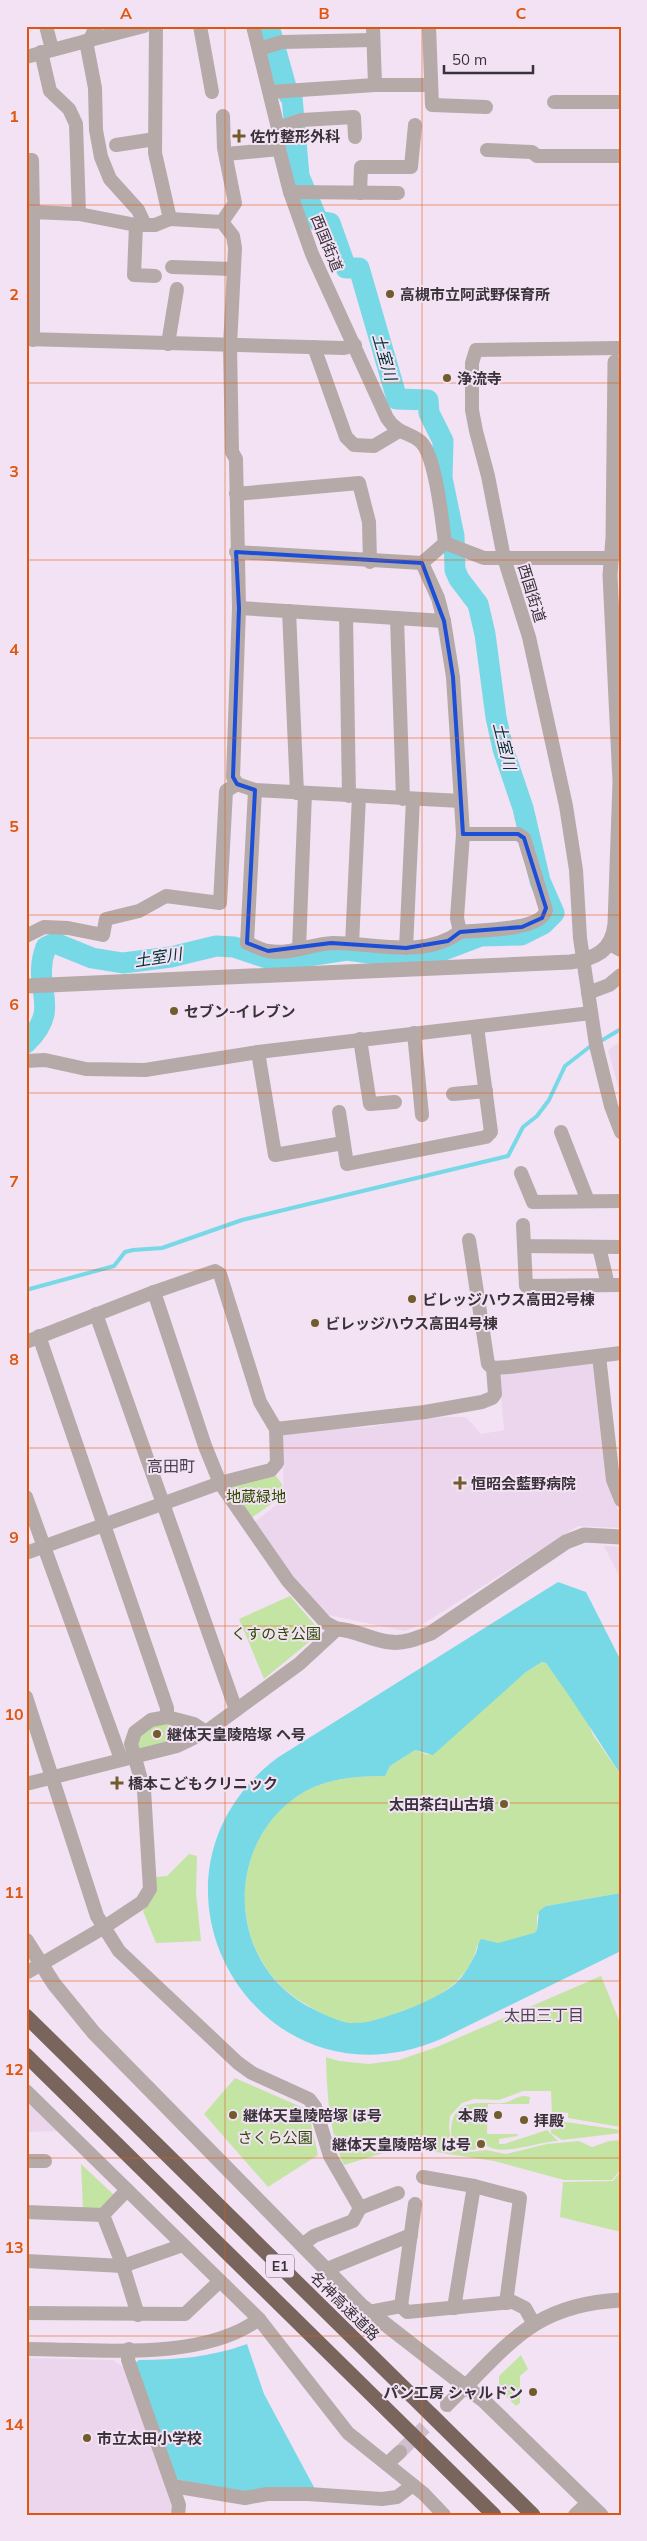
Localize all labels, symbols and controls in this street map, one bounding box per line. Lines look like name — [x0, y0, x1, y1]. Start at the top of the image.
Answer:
text: A — [120, 3, 132, 23]
text: B — [318, 3, 330, 23]
text: C — [516, 3, 527, 23]
scale bar — [444, 42, 533, 74]
text: 50 m — [452, 50, 487, 69]
text: 1 — [9, 106, 19, 126]
place label: 佐竹整形外科 — [250, 127, 340, 146]
marker: 佐竹整形外科 — [232, 129, 246, 143]
street label: 西国街道 — [307, 212, 347, 274]
text: 2 — [9, 284, 19, 304]
place label: 高槻市立阿武野保育所 — [400, 285, 550, 304]
marker: 高槻市立阿武野保育所 — [384, 288, 396, 300]
water label: 土室川 — [369, 331, 402, 385]
place label: 浄流寺 — [457, 369, 502, 388]
marker: 浄流寺 — [441, 372, 453, 384]
text: 3 — [9, 461, 19, 481]
street label: 西国街道 — [514, 562, 550, 624]
text: 4 — [9, 639, 19, 659]
water label: 土室川 — [489, 720, 521, 774]
text: 5 — [9, 816, 19, 836]
water label: 土室川 — [133, 943, 185, 971]
text: 6 — [9, 994, 19, 1014]
place label: セブン-イレブン — [184, 1002, 296, 1021]
marker: セブン-イレブン — [168, 1005, 180, 1017]
text: 7 — [9, 1171, 19, 1191]
place label: ビレッジハウス高田2号棟 — [422, 1290, 595, 1309]
marker: ビレッジハウス高田2号棟 — [406, 1293, 418, 1305]
place label: ビレッジハウス高田4号棟 — [325, 1314, 498, 1333]
marker: ビレッジハウス高田4号棟 — [309, 1317, 321, 1329]
text: 8 — [9, 1349, 19, 1369]
district label: 高田町 — [147, 1456, 195, 1476]
place label: 恒昭会藍野病院 — [471, 1474, 576, 1493]
marker: 恒昭会藍野病院 — [453, 1476, 467, 1490]
park label: 地蔵緑地 — [226, 1487, 286, 1506]
text: 9 — [9, 1527, 19, 1547]
park label: くすのき公園 — [231, 1624, 321, 1643]
text: 10 — [4, 1704, 24, 1724]
place label: 継体天皇陵陪塚 へ号 — [167, 1725, 306, 1744]
marker: 継体天皇陵陪塚 へ号 — [151, 1728, 163, 1740]
place label: 橋本こどもクリニック — [128, 1774, 278, 1793]
marker: 橋本こどもクリニック — [110, 1776, 124, 1790]
place label: 太田茶臼山古墳 — [389, 1795, 494, 1814]
marker: 太田茶臼山古墳 — [498, 1798, 510, 1810]
text: 11 — [4, 1882, 24, 1902]
district label: 太田三丁目 — [504, 2005, 584, 2025]
text: 12 — [4, 2059, 24, 2079]
place label: 継体天皇陵陪塚 ほ号 — [243, 2106, 382, 2125]
place label: 本殿 — [458, 2106, 488, 2125]
marker: 継体天皇陵陪塚 ほ号 — [227, 2109, 239, 2121]
marker: 本殿 — [492, 2109, 504, 2121]
place label: 拝殿 — [534, 2111, 564, 2130]
marker: 拝殿 — [518, 2114, 530, 2126]
park label: さくら公園 — [237, 2128, 313, 2147]
place label: 継体天皇陵陪塚 は号 — [332, 2135, 471, 2154]
marker: 継体天皇陵陪塚 は号 — [475, 2138, 487, 2150]
text: 13 — [4, 2237, 24, 2257]
road number: E1 — [266, 2254, 294, 2278]
street label: 名神高速道路 — [306, 2267, 384, 2345]
place label: パン工房 シャルドン — [383, 2383, 523, 2402]
marker: パン工房 シャルドン — [527, 2386, 539, 2398]
text: 14 — [4, 2414, 24, 2434]
place label: 市立太田小学校 — [97, 2429, 202, 2448]
marker: 市立太田小学校 — [81, 2432, 93, 2444]

